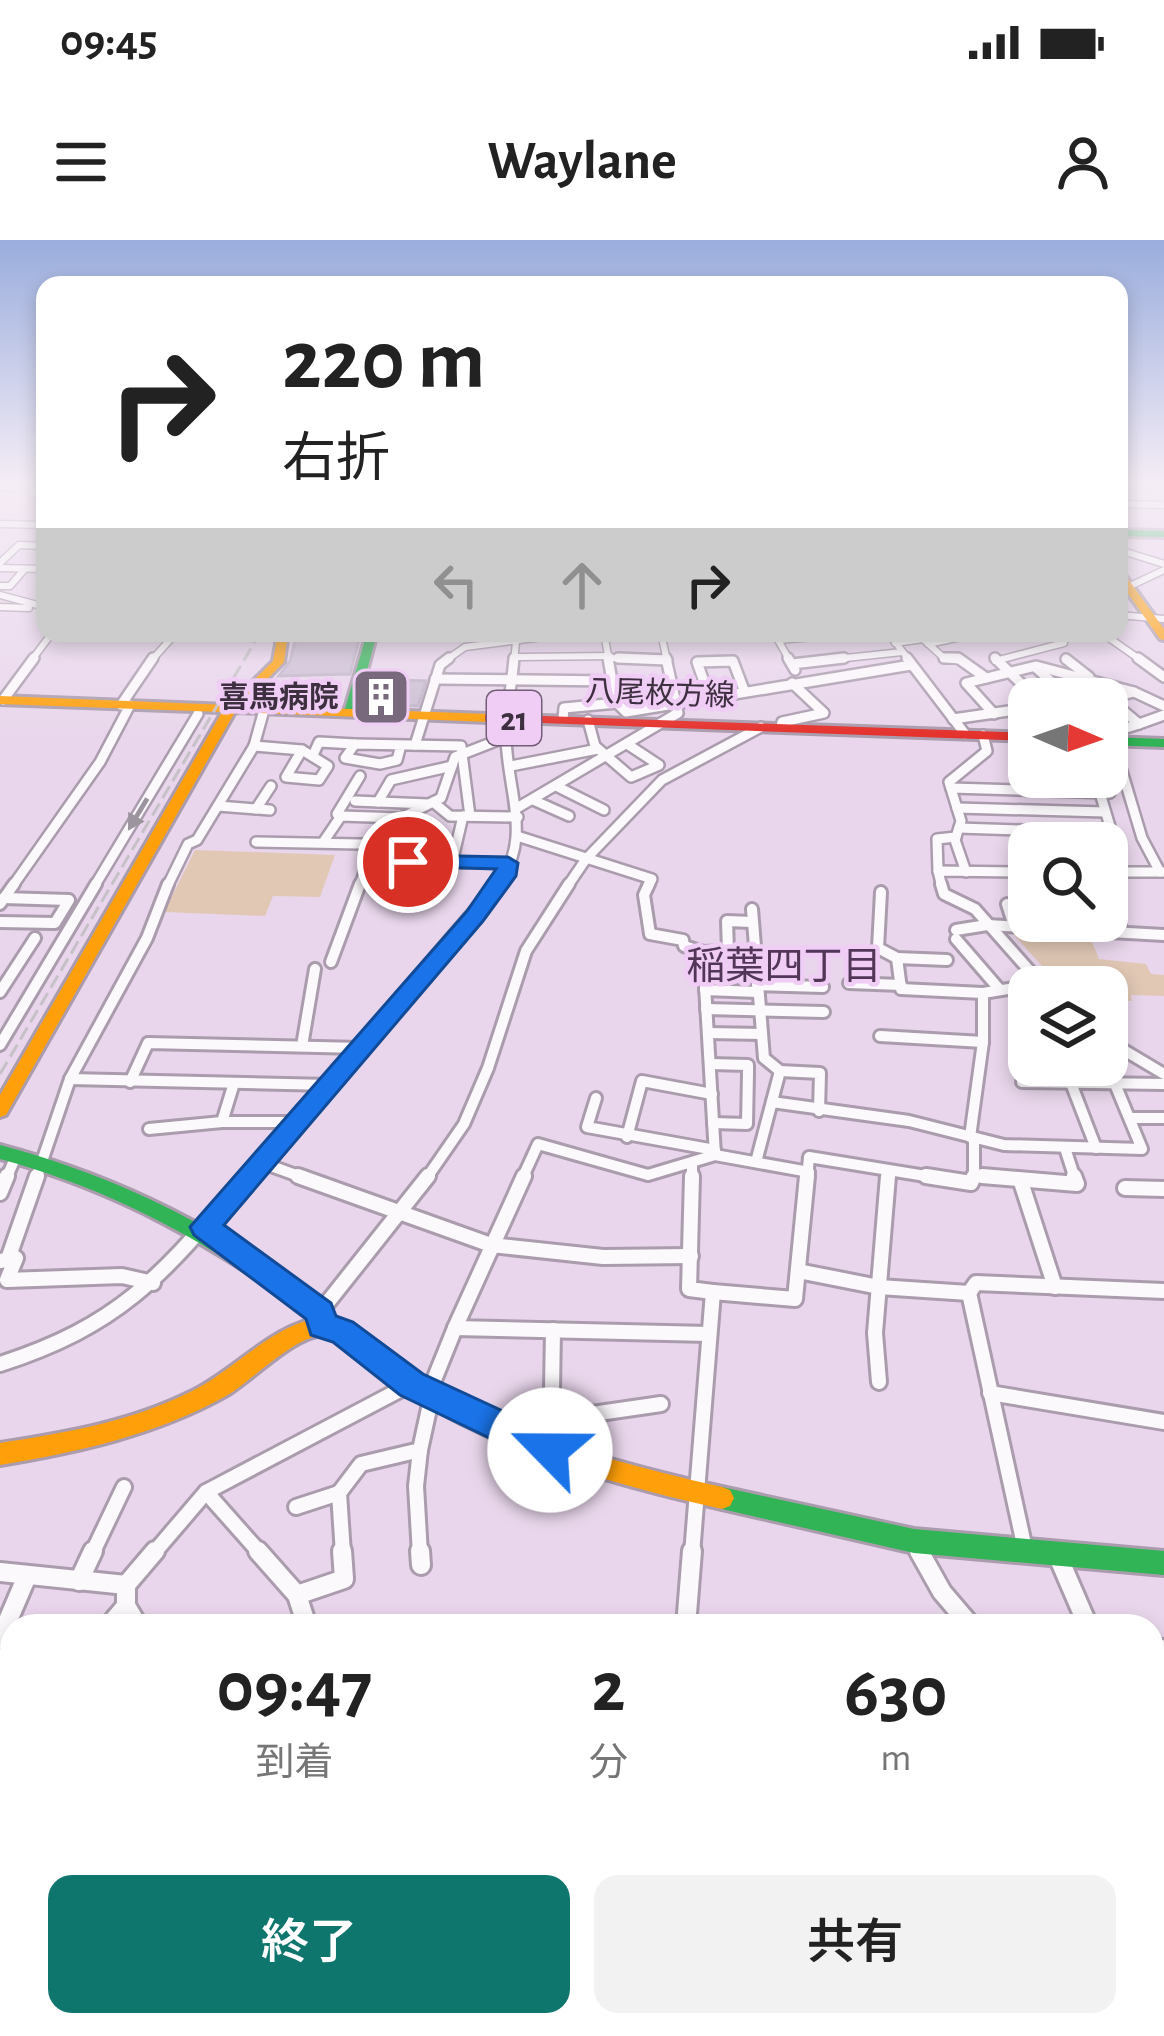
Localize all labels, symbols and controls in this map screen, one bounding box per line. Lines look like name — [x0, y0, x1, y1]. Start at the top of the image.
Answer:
text: 09:45 — [60, 19, 158, 64]
icon: menu — [48, 129, 114, 195]
icon: person — [1050, 129, 1116, 195]
text: Waylane — [487, 135, 677, 189]
text: 220 m — [282, 320, 485, 404]
icon: right — [84, 324, 240, 480]
text: 右折 — [282, 433, 390, 487]
icon: left — [423, 552, 489, 618]
icon: ahead — [549, 552, 615, 618]
icon: right — [675, 552, 741, 618]
building icon: 喜馬病院 — [350, 666, 412, 728]
street label: 八尾枚方線 — [584, 674, 736, 712]
north arrow — [1008, 678, 1128, 798]
map controls — [1008, 678, 1128, 1086]
place label: 喜馬病院 — [219, 681, 339, 713]
road number: 21 — [487, 691, 541, 745]
one-way arrow — [128, 797, 149, 831]
pin — [357, 811, 459, 913]
button: search — [1008, 822, 1128, 942]
icon: arrive — [375, 829, 441, 895]
district label: 稲葉四丁目 — [686, 946, 882, 987]
button: layers — [1008, 966, 1128, 1086]
position arrow — [487, 1387, 613, 1513]
text: 09:47 — [216, 1652, 372, 1724]
text: 2 — [591, 1652, 625, 1724]
text: 630 — [844, 1657, 948, 1729]
text: m — [880, 1739, 912, 1778]
text: 到着 — [255, 1744, 333, 1783]
text: 分 — [589, 1744, 628, 1783]
button: 終了 — [48, 1875, 570, 2013]
button: 共有 — [594, 1875, 1116, 2013]

